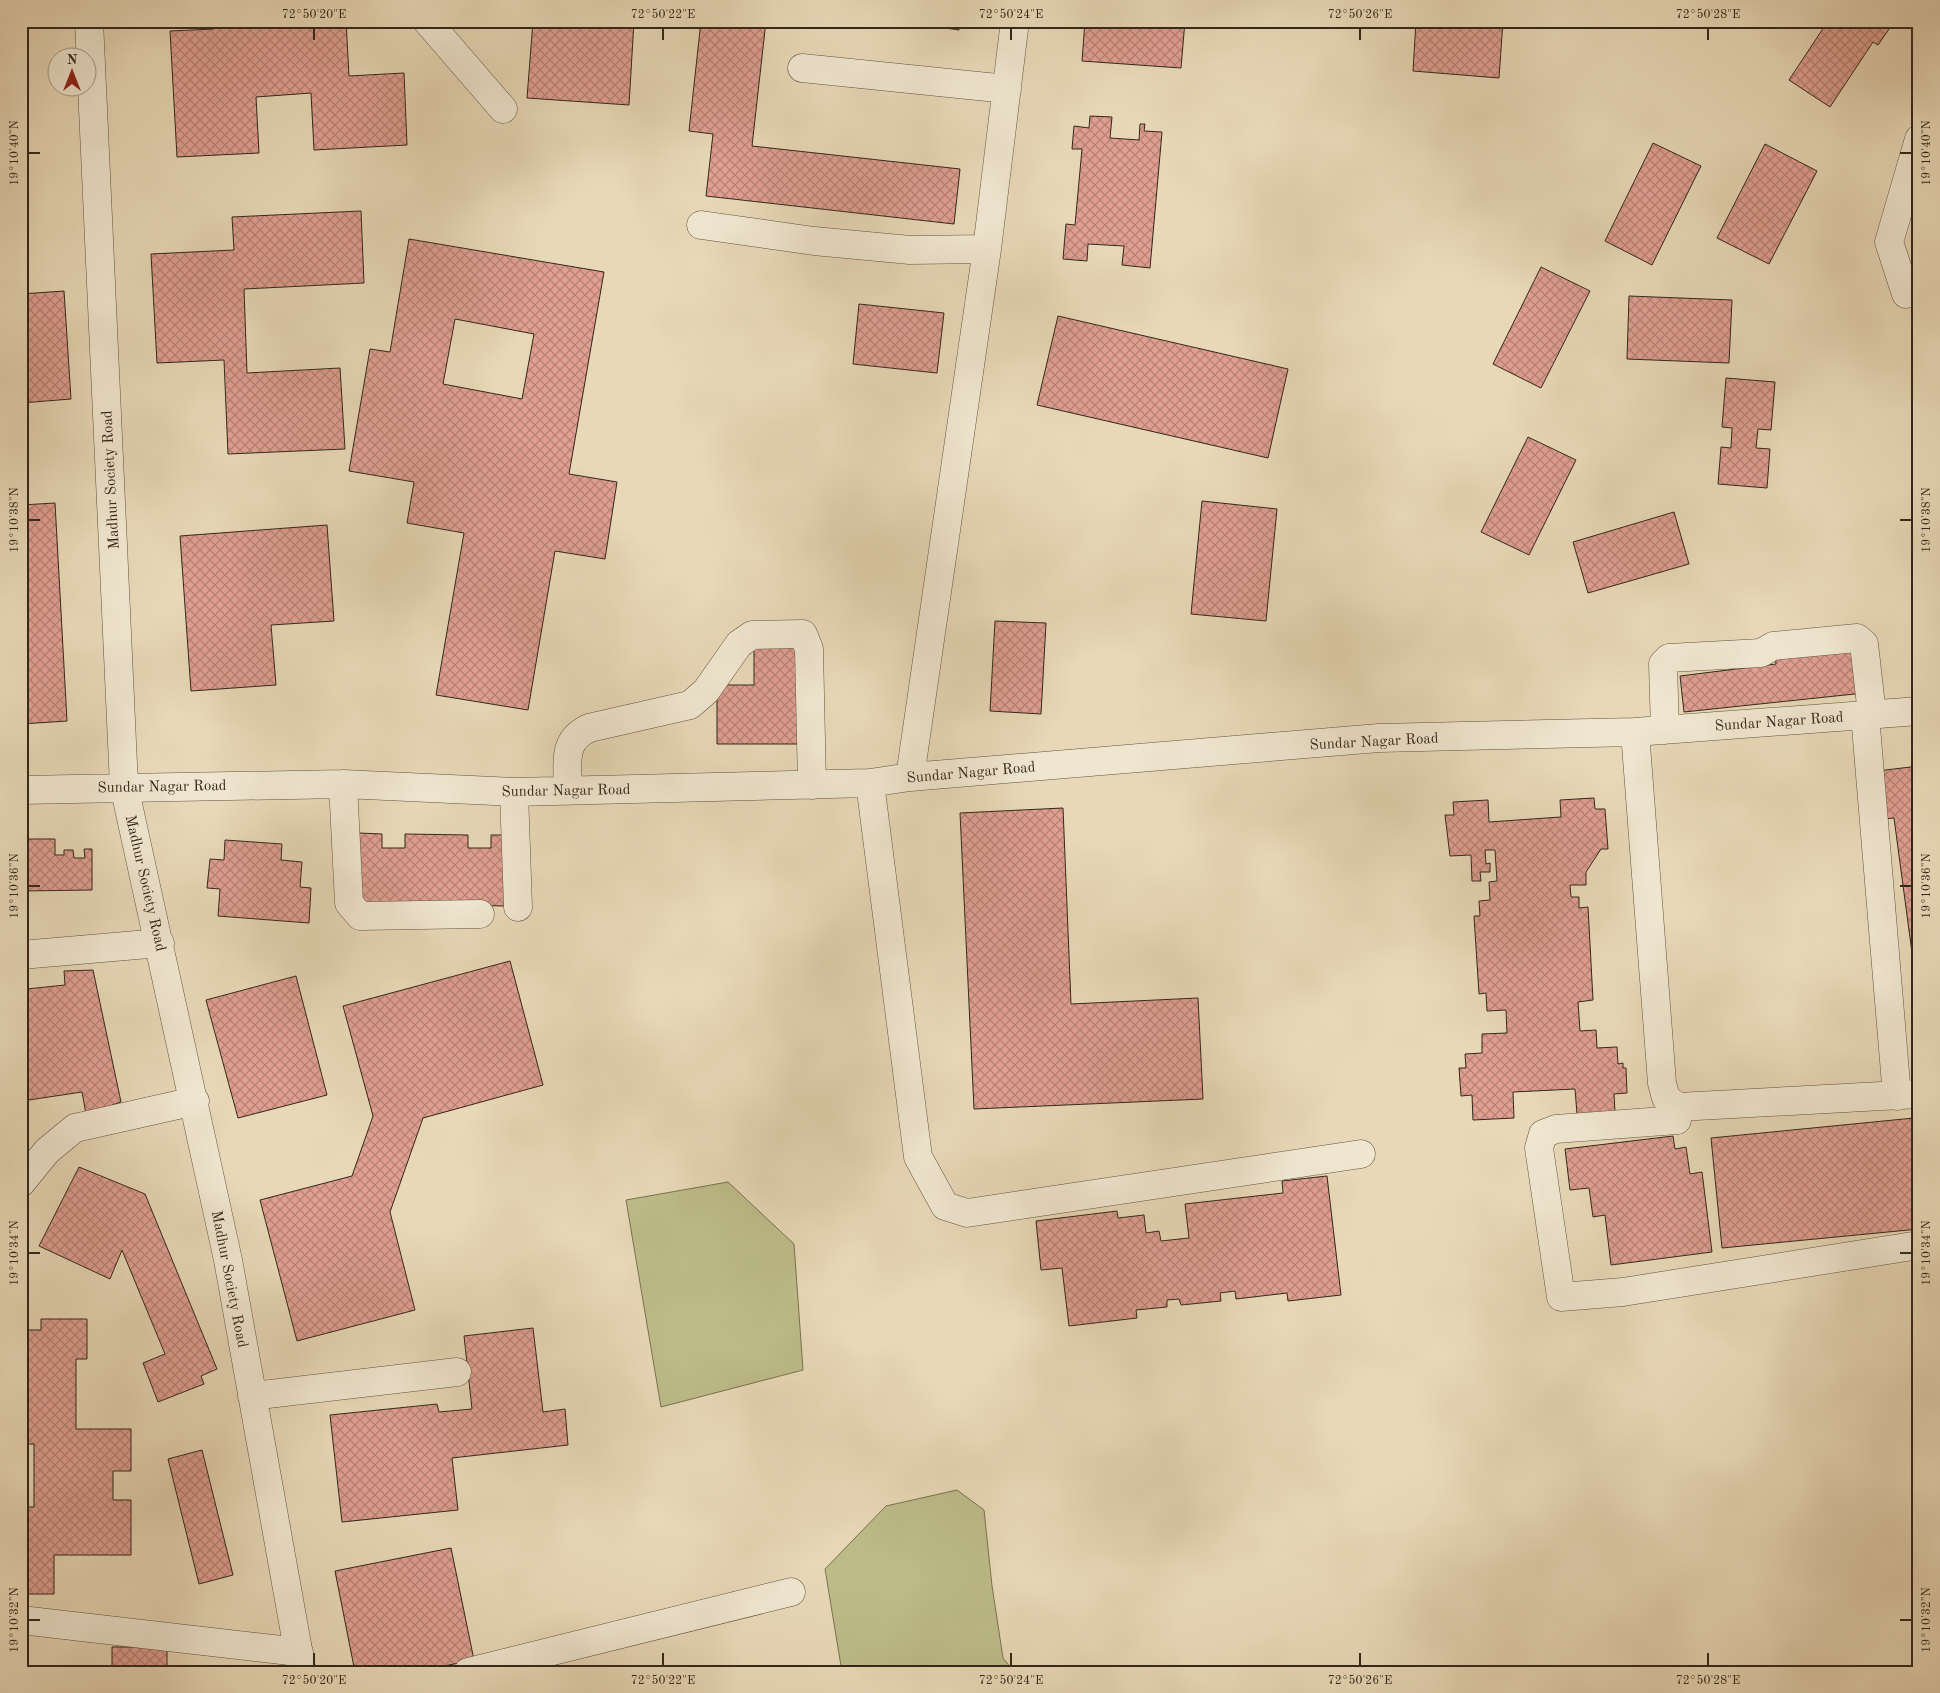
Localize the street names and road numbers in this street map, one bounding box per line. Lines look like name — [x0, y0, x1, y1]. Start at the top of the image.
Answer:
street label: Madhur Society Road — [100, 410, 123, 550]
street label: Sundar Nagar Road — [1714, 710, 1844, 734]
street label: Sundar Nagar Road — [1309, 732, 1439, 753]
street label: Sundar Nagar Road — [906, 760, 1036, 787]
street label: Sundar Nagar Road — [97, 779, 227, 796]
street label: Sundar Nagar Road — [501, 783, 631, 800]
street label: Madhur Society Road — [122, 814, 168, 953]
street label: Madhur Society Road — [208, 1209, 249, 1349]

